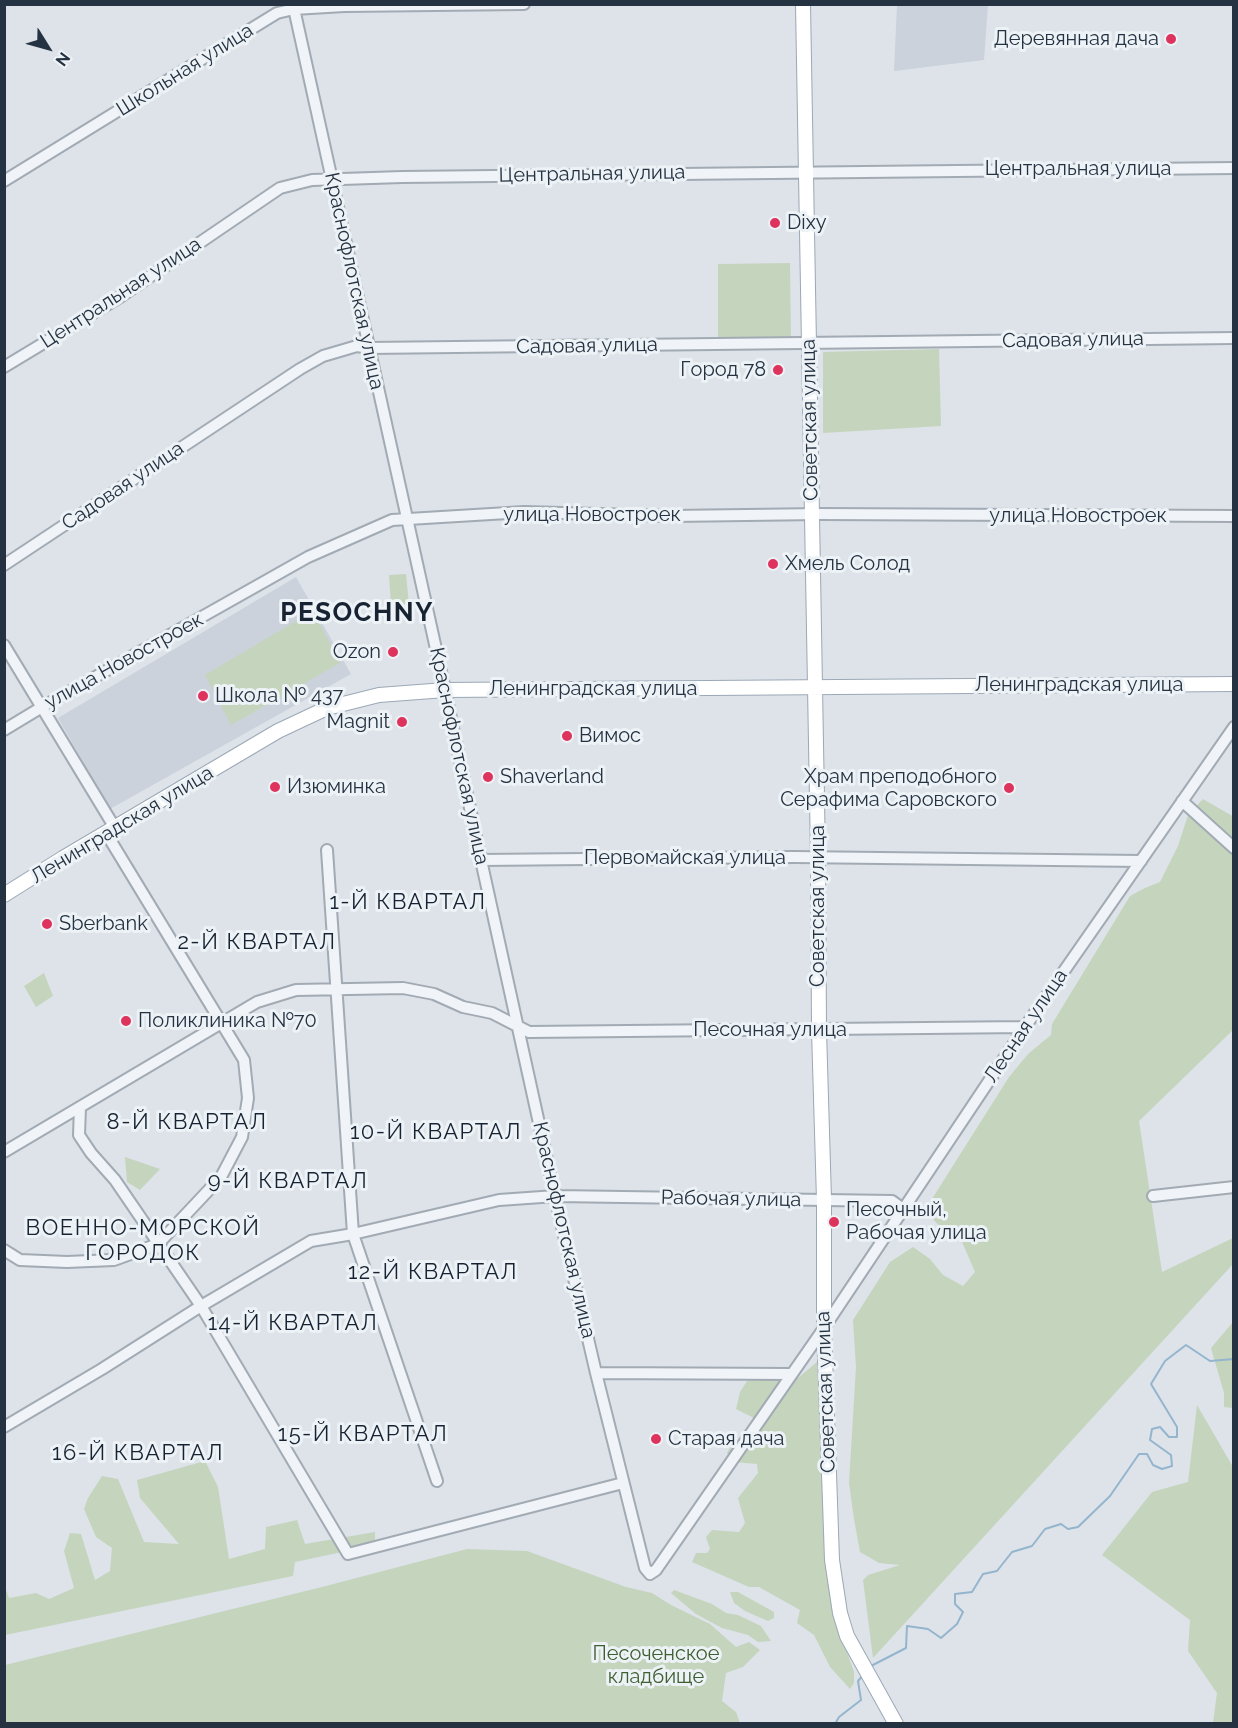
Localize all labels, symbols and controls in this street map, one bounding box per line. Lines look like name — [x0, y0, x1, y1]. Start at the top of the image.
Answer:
north arrow — [18, 18, 78, 78]
street label: Школьная улица — [112, 18, 258, 122]
place label: Деревянная дача — [994, 27, 1159, 51]
marker: Деревянная дача — [1164, 32, 1178, 46]
text: N — [52, 49, 74, 70]
street label: Центральная улица — [985, 157, 1171, 181]
street label: Центральная улица — [499, 160, 685, 188]
street label: Краснофлотская улица — [319, 170, 389, 392]
place label: Dixy — [787, 211, 827, 235]
marker: Dixy — [768, 216, 782, 230]
street label: Центральная улица — [36, 232, 206, 354]
street label: Садовая улица — [1002, 327, 1144, 353]
street label: Садовая улица — [516, 333, 658, 359]
street label: Советская улица — [797, 339, 823, 501]
place label: Город 78 — [680, 358, 766, 382]
marker: Город 78 — [771, 363, 785, 377]
street label: Садовая улица — [58, 436, 188, 536]
street label: улица Новостроек — [503, 503, 681, 527]
street label: улица Новостроек — [989, 504, 1167, 528]
place label: Хмель Солод — [785, 552, 910, 576]
marker: Хмель Солод — [766, 557, 780, 571]
district label: PESOCHNY — [280, 597, 434, 629]
street label: улица Новостроек — [40, 607, 208, 715]
place label: Ozon — [333, 640, 381, 664]
marker: Ozon — [386, 645, 400, 659]
street label: Краснофлотская улица — [424, 645, 494, 867]
street label: Ленинградская улица — [975, 673, 1183, 697]
street label: Ленинградская улица — [489, 677, 697, 701]
place label: Школа № 437 — [215, 684, 343, 708]
marker: Школа № 437 — [196, 689, 210, 703]
place label: Magnit — [327, 710, 390, 734]
marker: Magnit — [395, 715, 409, 729]
place label: Вимос — [579, 724, 641, 748]
marker: Вимос — [560, 729, 574, 743]
street label: Ленинградская улица — [26, 761, 218, 889]
place label: Shaverland — [500, 765, 604, 789]
place label: Храм преподобного Серафима Саровского — [780, 765, 997, 812]
marker: Shaverland — [481, 770, 495, 784]
place label: Изюминка — [287, 775, 386, 799]
marker: Изюминка — [268, 780, 282, 794]
marker: Храм преподобного Серафима Саровского — [1002, 781, 1016, 795]
street label: Советская улица — [806, 825, 830, 987]
street label: Первомайская улица — [584, 846, 786, 870]
district label: 1-Й КВАРТАЛ — [330, 889, 486, 915]
place label: Sberbank — [59, 912, 148, 936]
marker: Sberbank — [40, 917, 54, 931]
district label: 2-Й КВАРТАЛ — [177, 929, 337, 955]
street label: Лесная улица — [979, 965, 1073, 1087]
place label: Поликлиника №70 — [138, 1009, 317, 1033]
marker: Поликлиника №70 — [119, 1014, 133, 1028]
street label: Песочная улица — [693, 1018, 847, 1042]
district label: 8-Й КВАРТАЛ — [107, 1109, 267, 1135]
district label: 10-Й КВАРТАЛ — [350, 1119, 522, 1145]
street label: Краснофлотская улица — [527, 1119, 601, 1341]
district label: 9-Й КВАРТАЛ — [208, 1168, 368, 1194]
street label: Рабочая улица — [661, 1186, 801, 1212]
place label: Песочный, Рабочая улица — [846, 1198, 987, 1245]
district label: ВОЕННО-МОРСКОЙ ГОРОДОК — [26, 1215, 260, 1266]
marker: Песочный, Рабочая улица — [827, 1215, 841, 1229]
district label: 12-Й КВАРТАЛ — [348, 1259, 518, 1285]
district label: 14-Й КВАРТАЛ — [208, 1310, 378, 1336]
street label: Советская улица — [811, 1311, 841, 1473]
district label: 15-Й КВАРТАЛ — [278, 1421, 448, 1447]
place label: Старая дача — [668, 1427, 785, 1451]
marker: Старая дача — [649, 1432, 663, 1446]
district label: 16-Й КВАРТАЛ — [52, 1440, 224, 1466]
park label: Песоченское кладбище — [593, 1642, 719, 1689]

